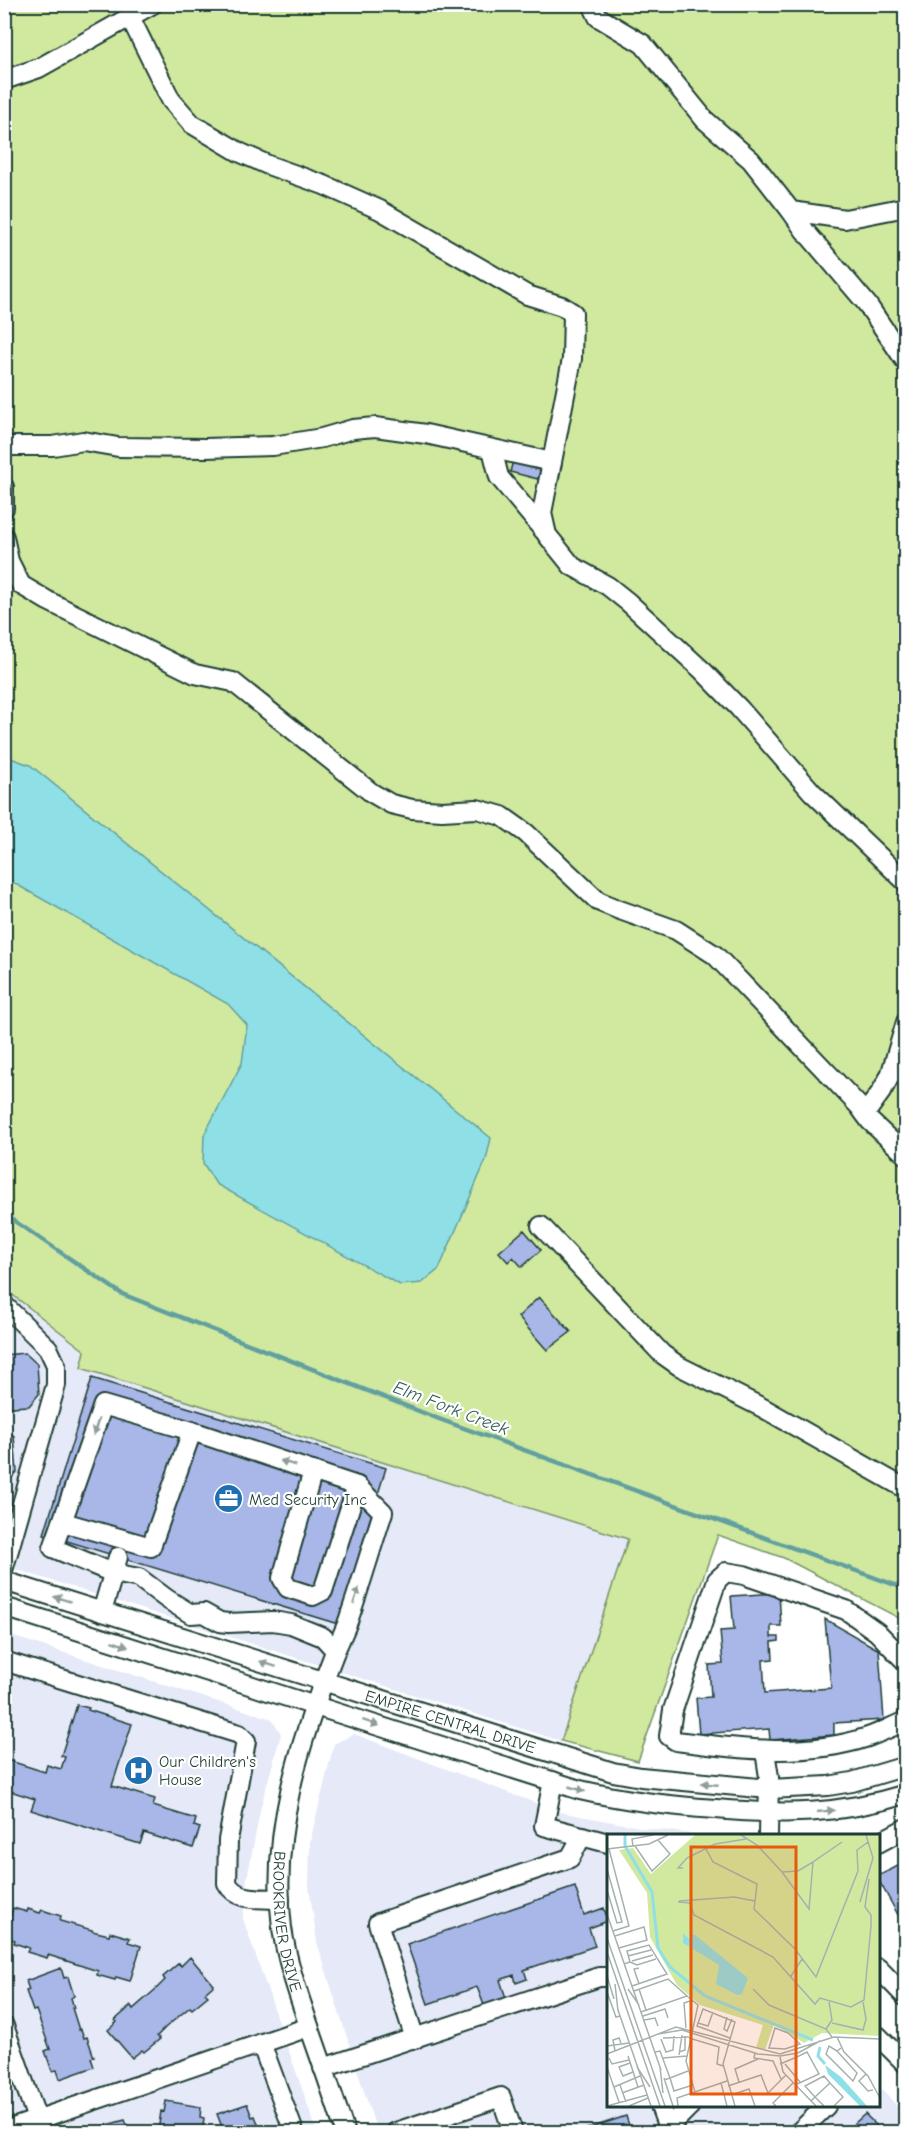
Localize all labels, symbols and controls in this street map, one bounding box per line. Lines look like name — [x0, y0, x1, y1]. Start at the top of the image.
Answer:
water label: Elm Fork Creek — [390, 1377, 512, 1440]
one-way arrow — [91, 1418, 100, 1436]
one-way arrow — [279, 1458, 297, 1467]
office icon: Med Security Inc — [212, 1483, 244, 1515]
place label: Med Security Inc — [249, 1491, 367, 1509]
one-way arrow — [352, 1587, 361, 1605]
one-way arrow — [53, 1594, 71, 1603]
one-way arrow — [111, 1639, 129, 1649]
one-way arrow — [259, 1659, 277, 1668]
street label: EMPIRE CENTRAL DRIVE — [363, 1687, 538, 1757]
one-way arrow — [362, 1719, 380, 1728]
place label: Our Children's House — [159, 1753, 256, 1789]
hospital icon: Our Children's House — [122, 1754, 154, 1786]
one-way arrow — [701, 1779, 720, 1789]
one-way arrow — [568, 1785, 586, 1794]
one-way arrow — [817, 1806, 836, 1816]
inset map — [607, 1834, 880, 2107]
street label: BROOKRIVER DRIVE — [269, 1850, 305, 1995]

